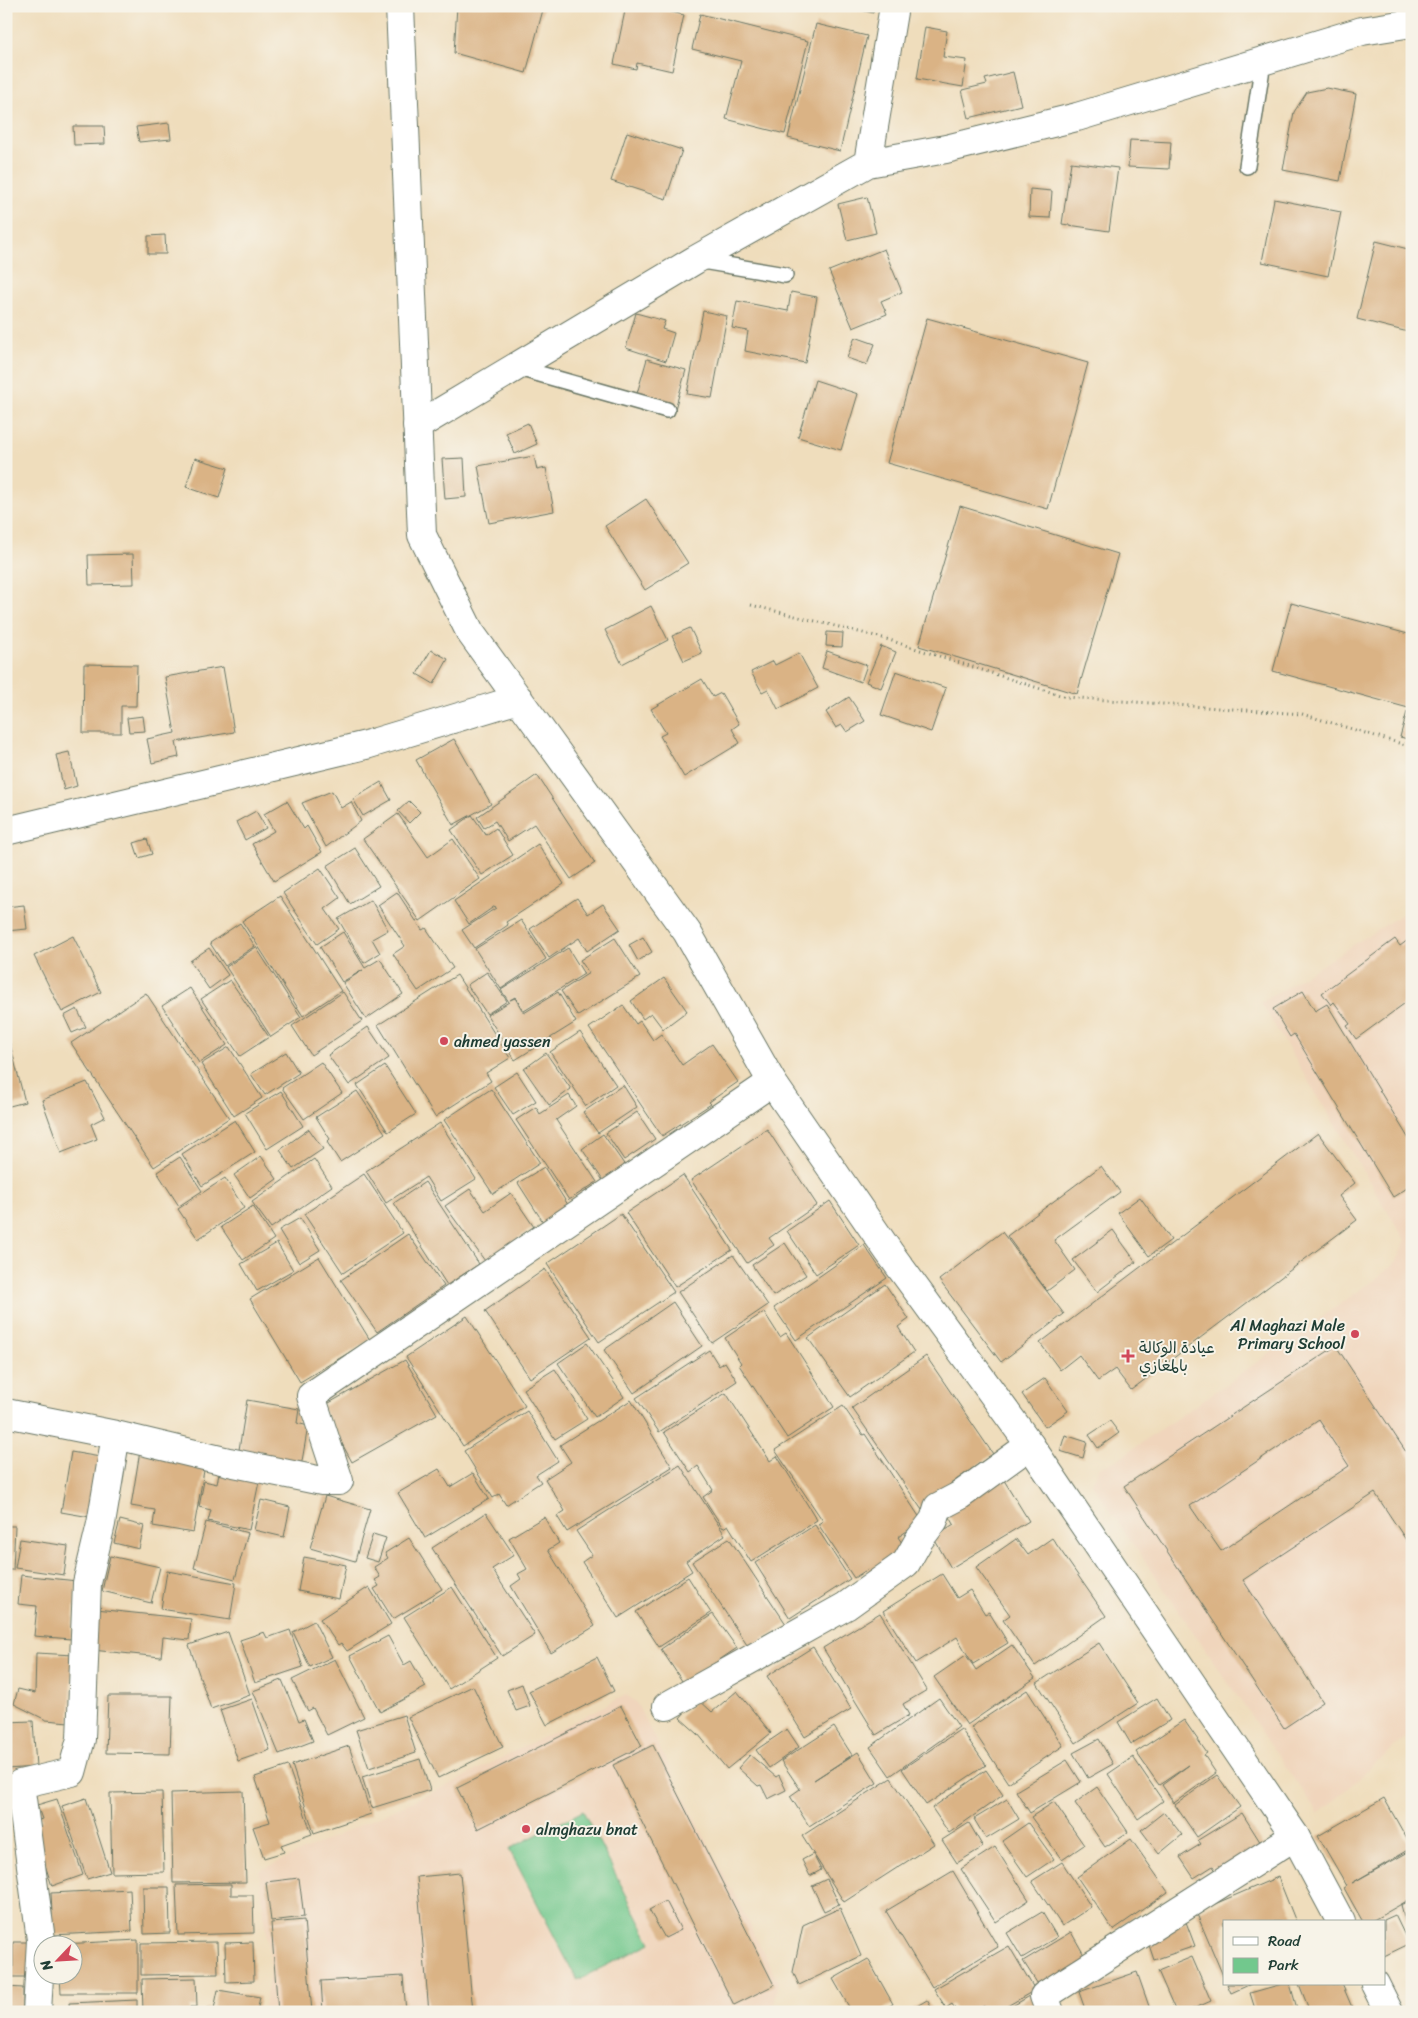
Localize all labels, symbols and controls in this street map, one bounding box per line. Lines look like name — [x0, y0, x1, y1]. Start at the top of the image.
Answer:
place label: ahmed yassen — [454, 1027, 551, 1056]
marker: ahmed yassen — [438, 1035, 450, 1047]
place label: Al Maghazi Male Primary School — [1229, 1311, 1345, 1358]
marker: Al Maghazi Male Primary School — [1349, 1328, 1361, 1340]
place label: عيادة الوكالة بالمغازي — [1139, 1333, 1215, 1380]
marker: عيادة الوكالة بالمغازي — [1121, 1349, 1135, 1363]
place label: almghazu bnat — [536, 1815, 638, 1844]
marker: almghazu bnat — [520, 1823, 532, 1835]
legend — [1223, 1920, 1386, 1986]
text: Road — [1268, 1928, 1301, 1954]
north arrow — [32, 1936, 82, 1986]
text: Park — [1268, 1952, 1299, 1978]
text: N — [33, 1955, 60, 1976]

